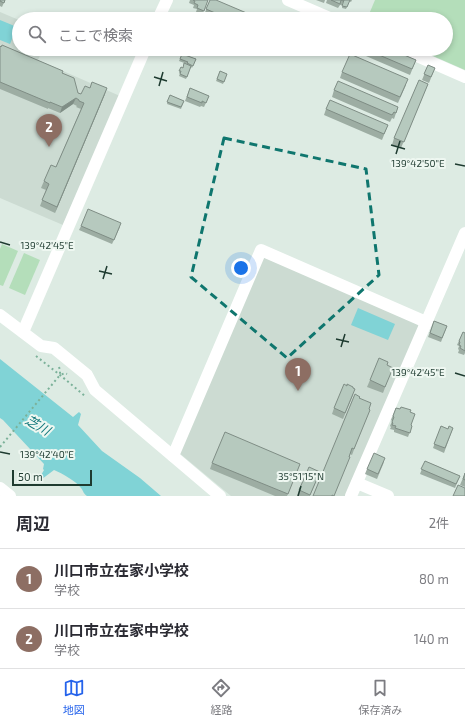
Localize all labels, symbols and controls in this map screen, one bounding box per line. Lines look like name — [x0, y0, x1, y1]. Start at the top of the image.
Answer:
search box — [12, 12, 453, 56]
icon: search — [26, 23, 48, 45]
text: ここで検索 — [58, 26, 133, 44]
pin: 2 — [36, 114, 62, 147]
text: 139°42'50"E — [391, 157, 445, 169]
text: 139°42'45"E — [20, 239, 74, 251]
your location — [231, 258, 251, 278]
pin: 1 — [285, 358, 311, 391]
text: 139°42'45"E — [391, 366, 445, 378]
water label: 芝川 — [23, 412, 55, 439]
text: 139°42'40"E — [20, 448, 74, 460]
scale bar — [12, 468, 92, 487]
text: 50 m — [18, 470, 43, 483]
text: 35°51'15"N — [278, 470, 324, 482]
text: 周辺 — [16, 513, 50, 533]
text: 2件 — [429, 515, 449, 531]
text: 川口市立在家小学校 — [54, 561, 189, 579]
text: 1 — [26, 571, 32, 587]
text: 80 m — [419, 571, 449, 587]
text: 学校 — [54, 582, 80, 598]
text: 川口市立在家中学校 — [54, 621, 189, 639]
text: 2 — [25, 631, 33, 647]
text: 140 m — [414, 631, 449, 647]
text: 学校 — [54, 642, 80, 658]
tab: 地図 — [63, 677, 85, 717]
tab: 経路 — [210, 677, 232, 717]
tab: 保存済み — [358, 677, 402, 717]

